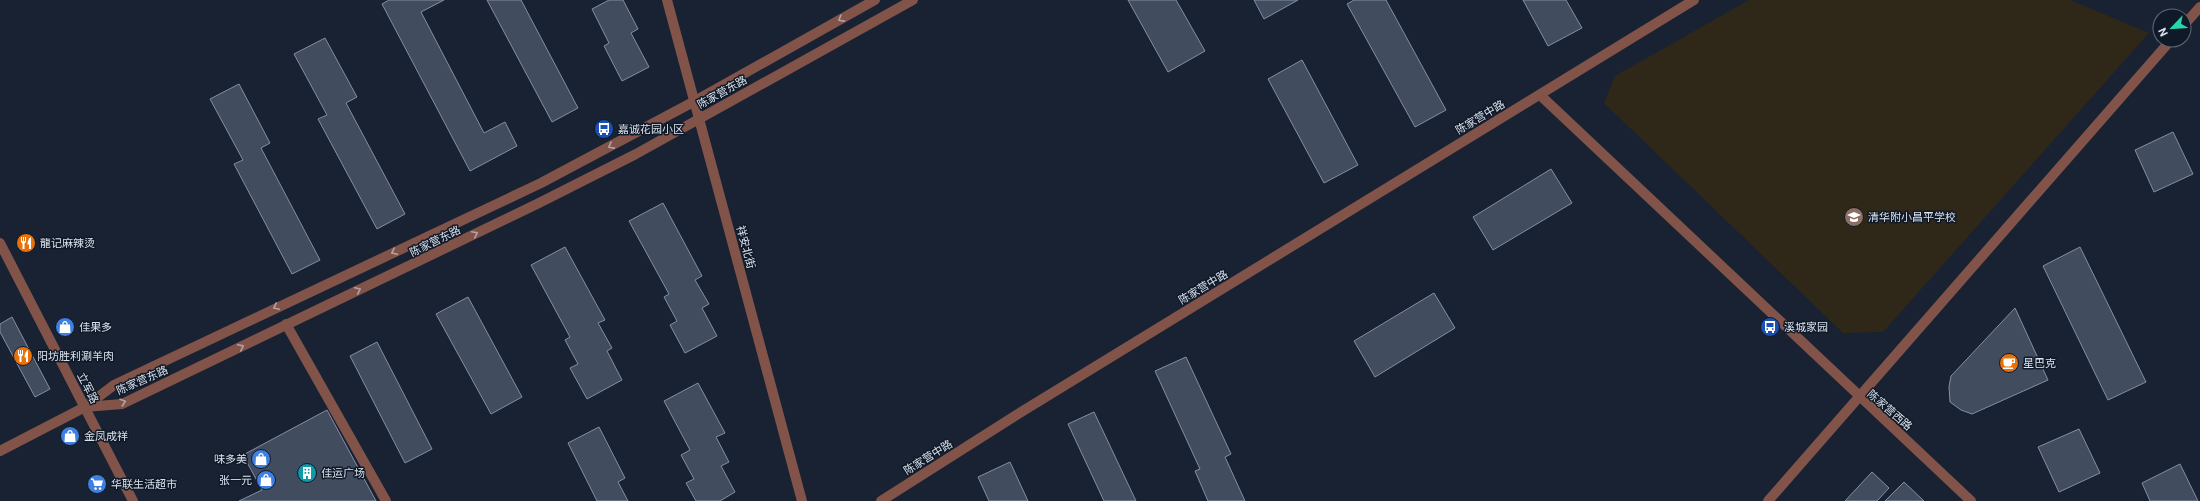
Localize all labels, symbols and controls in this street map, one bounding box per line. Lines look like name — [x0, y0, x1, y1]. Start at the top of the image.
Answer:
north arrow — [2152, 8, 2192, 48]
one-way arrow — [838, 14, 845, 22]
text: N — [2156, 26, 2171, 38]
street label: 陈家营东路 — [695, 73, 749, 111]
street label: 陈家营中路 — [1453, 98, 1507, 137]
bus stop icon: 嘉诚花园小区 — [593, 118, 615, 140]
place label: 嘉诚花园小区 — [618, 123, 684, 136]
one-way arrow — [608, 141, 615, 149]
school or university icon: 清华附小昌平学校 — [1843, 206, 1865, 228]
place label: 清华附小昌平学校 — [1868, 211, 1956, 224]
street label: 陈家营东路 — [408, 224, 463, 259]
street label: 祥安北街 — [734, 224, 757, 270]
one-way arrow — [471, 231, 478, 239]
restaurant icon: 龍记麻辣烫 — [15, 232, 37, 254]
place label: 龍记麻辣烫 — [40, 237, 95, 250]
one-way arrow — [391, 247, 398, 255]
street label: 陈家营中路 — [1176, 268, 1230, 307]
one-way arrow — [354, 287, 361, 295]
one-way arrow — [273, 303, 280, 311]
shop icon: 佳果多 — [54, 316, 76, 338]
bus stop icon: 溪城家园 — [1759, 316, 1781, 338]
place label: 佳果多 — [79, 321, 112, 334]
place label: 溪城家园 — [1784, 321, 1828, 334]
one-way arrow — [236, 344, 244, 351]
restaurant icon: 阳坊胜利涮羊肉 — [12, 345, 34, 367]
place label: 阳坊胜利涮羊肉 — [37, 350, 114, 363]
cafe icon: 星巴克 — [1998, 352, 2020, 374]
place label: 星巴克 — [2023, 357, 2056, 370]
street label: 陈家营东路 — [114, 363, 170, 398]
street label: 立军路 — [74, 371, 101, 406]
street label: 陈家营西路 — [1865, 387, 1915, 433]
one-way arrow — [120, 398, 127, 407]
shop icon: 金凤成祥 — [59, 425, 81, 447]
place label: 金凤成祥 — [84, 430, 128, 443]
street label: 陈家营中路 — [901, 437, 955, 478]
shop icon: 味多美 — [250, 448, 272, 470]
place label: 味多美 — [214, 453, 247, 466]
building icon: 佳运广场 — [296, 462, 318, 484]
place label: 佳运广场 — [321, 467, 365, 480]
shop icon: 张一元 — [255, 469, 277, 491]
supermarket icon: 华联生活超市 — [86, 473, 108, 495]
place label: 张一元 — [219, 474, 252, 487]
place label: 华联生活超市 — [111, 478, 177, 491]

